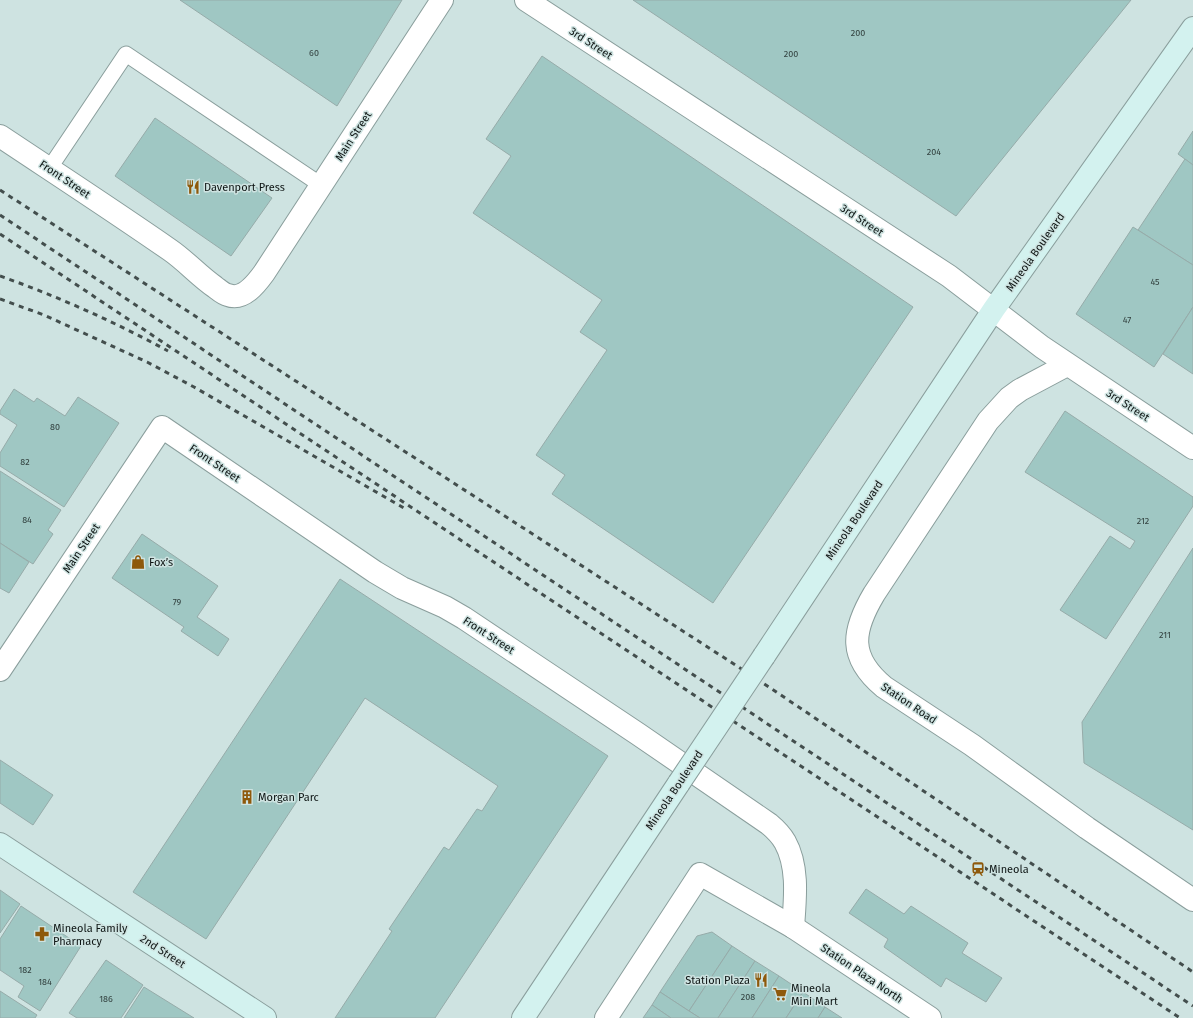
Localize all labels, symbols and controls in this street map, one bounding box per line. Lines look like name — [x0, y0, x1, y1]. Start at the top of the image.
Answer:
street label: 3rd Street — [567, 25, 615, 62]
house number: 200 — [851, 28, 865, 38]
house number: 60 — [309, 48, 319, 58]
house number: 200 — [784, 49, 798, 59]
street label: Main Street — [332, 109, 374, 164]
house number: 204 — [927, 147, 941, 157]
street label: Front Street — [37, 158, 93, 201]
restaurant icon: Davenport Press — [185, 179, 201, 195]
place label: Davenport Press — [204, 181, 285, 194]
street label: 3rd Street — [838, 202, 886, 239]
street label: Mineola Boulevard — [1003, 210, 1067, 294]
house number: 45 — [1150, 277, 1160, 287]
house number: 47 — [1123, 315, 1131, 325]
street label: 3rd Street — [1104, 387, 1152, 424]
house number: 80 — [50, 422, 60, 432]
street label: Front Street — [187, 442, 243, 485]
house number: 82 — [20, 457, 30, 467]
street label: Mineola Boulevard — [823, 478, 886, 562]
house number: 84 — [22, 515, 32, 525]
house number: 212 — [1137, 516, 1149, 526]
street label: Main Street — [60, 521, 103, 575]
shop icon: Fox’s — [130, 554, 146, 570]
place label: Fox’s — [149, 556, 173, 569]
house number: 79 — [173, 597, 182, 607]
street label: Front Street — [461, 614, 517, 657]
house number: 211 — [1159, 630, 1171, 640]
street label: Station Road — [879, 680, 939, 727]
street label: Mineola Boulevard — [643, 748, 706, 832]
building icon: Morgan Parc — [239, 789, 255, 805]
place label: Morgan Parc — [258, 791, 319, 804]
station icon: Mineola — [970, 861, 986, 877]
place label: Mineola — [989, 863, 1029, 876]
place label: Mineola Family Pharmacy — [53, 922, 128, 948]
pharmacy icon: Mineola Family Pharmacy — [34, 926, 50, 942]
street label: 2nd Street — [138, 932, 188, 971]
street label: Station Plaza North — [818, 941, 905, 1006]
house number: 182 — [18, 965, 32, 975]
restaurant icon: Station Plaza — [753, 972, 769, 988]
place label: Station Plaza — [685, 974, 750, 987]
house number: 184 — [38, 977, 52, 987]
place label: Mineola Mini Mart — [791, 982, 838, 1008]
supermarket icon: Mineola Mini Mart — [772, 986, 788, 1002]
house number: 208 — [741, 992, 755, 1002]
house number: 186 — [99, 994, 113, 1004]

